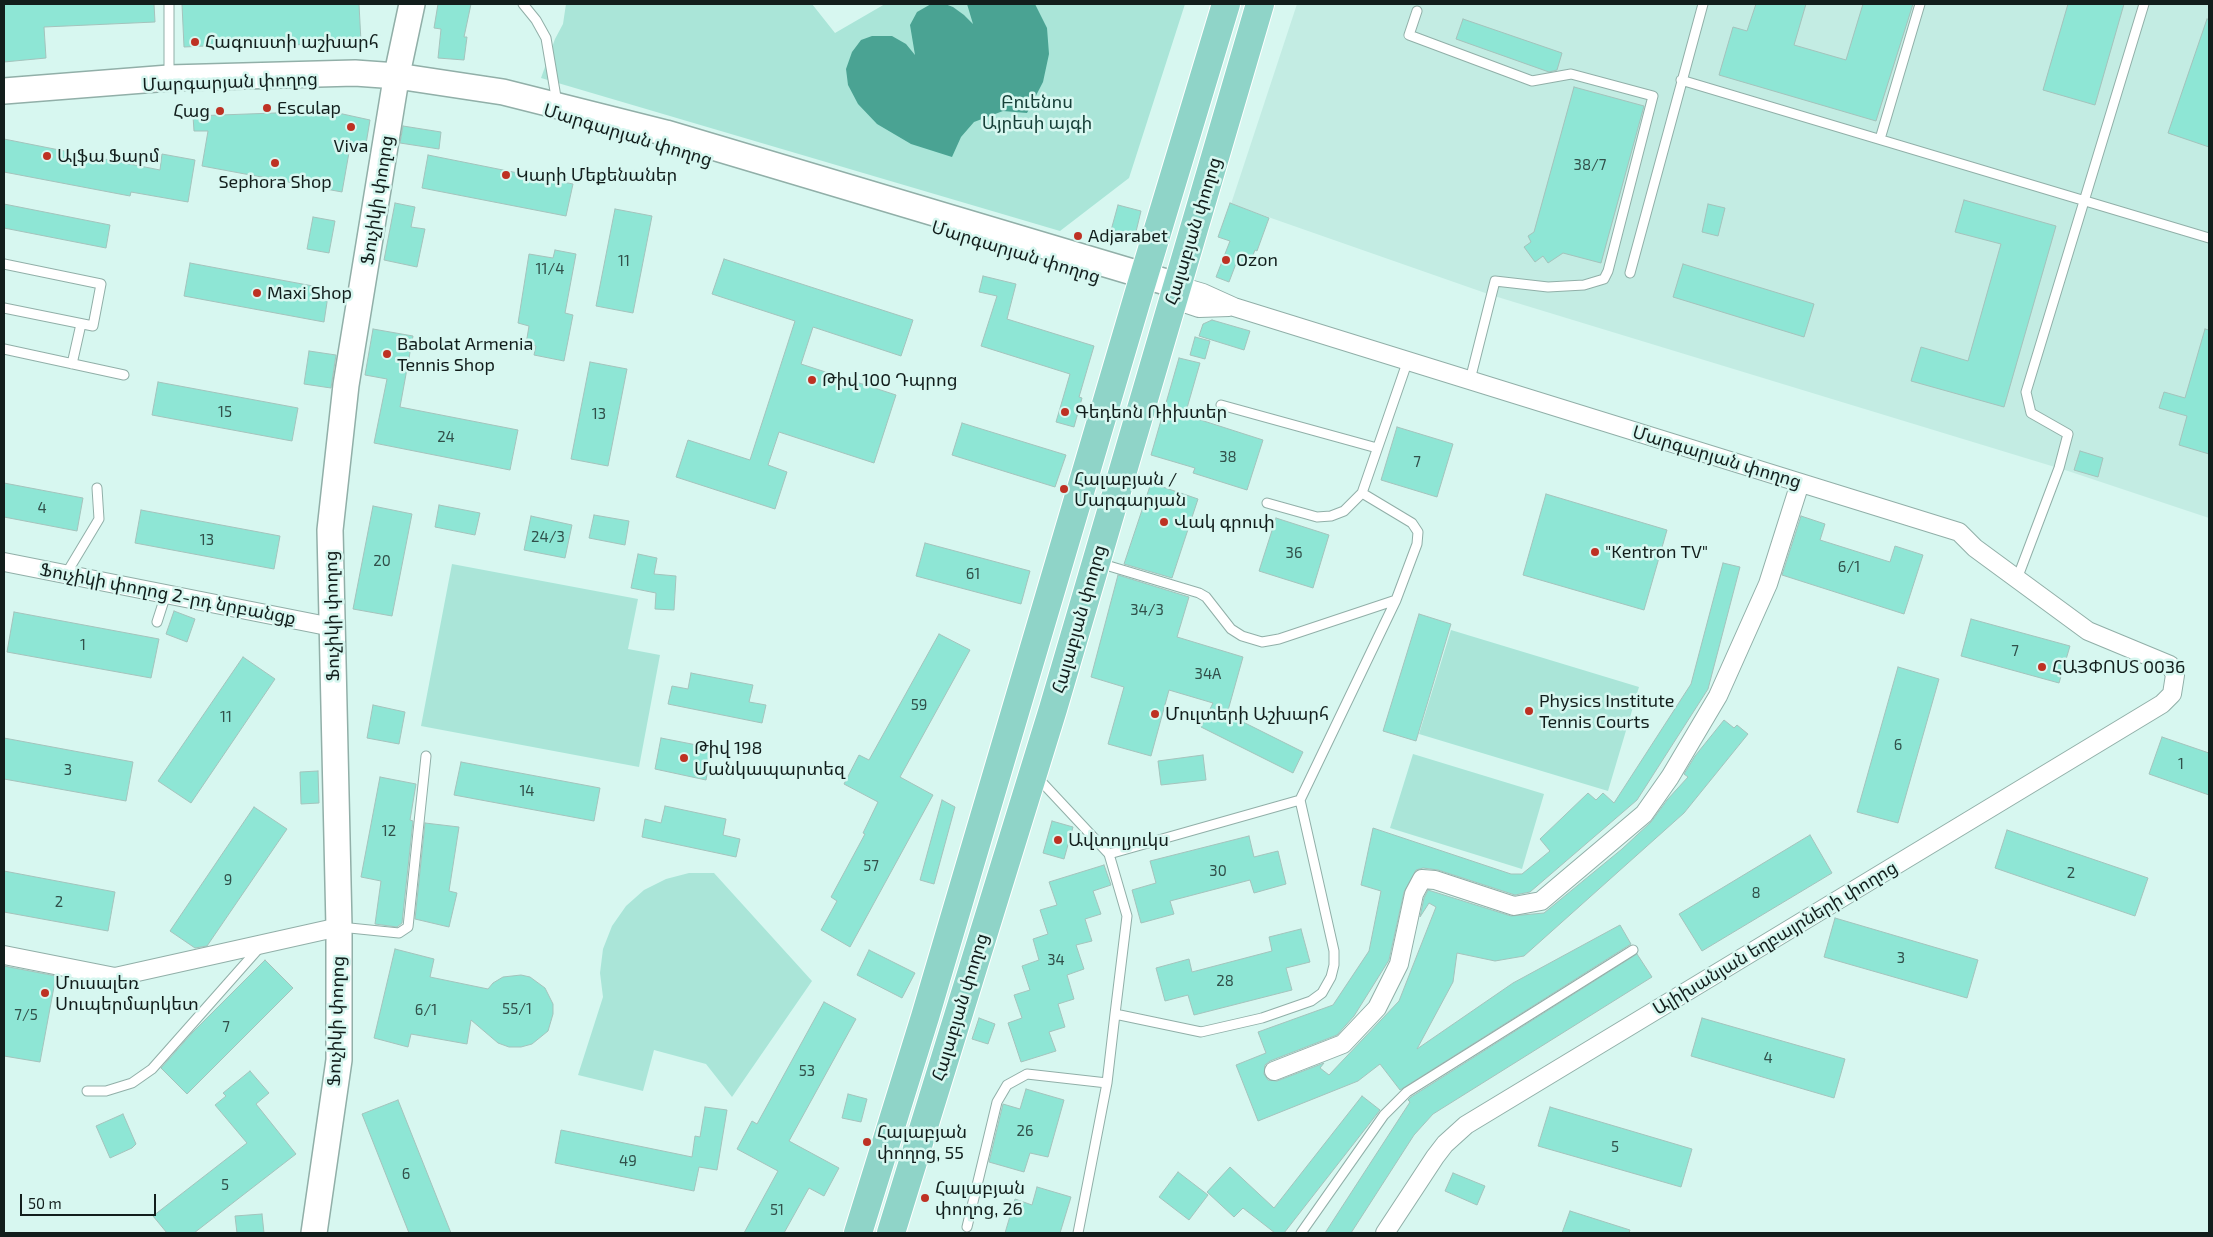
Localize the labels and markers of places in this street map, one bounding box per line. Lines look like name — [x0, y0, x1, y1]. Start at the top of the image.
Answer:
place label: Հագուստի աշխարհ — [205, 31, 379, 53]
marker: Հագուստի աշխարհ — [189, 36, 201, 48]
place label: Esculap — [277, 97, 341, 119]
place label: Հաց — [173, 100, 210, 122]
marker: Esculap — [261, 102, 273, 114]
marker: Հաց — [214, 105, 226, 117]
marker: Viva — [345, 121, 357, 133]
place label: Viva — [334, 135, 368, 157]
place label: Ալֆա Ֆարմ — [57, 145, 160, 167]
marker: Ալֆա Ֆարմ — [41, 150, 53, 162]
marker: Sephora Shop — [269, 157, 281, 169]
place label: Կարի Մեքենաներ — [516, 164, 677, 186]
marker: Կարի Մեքենաներ — [500, 169, 512, 181]
place label: Sephora Shop — [218, 171, 332, 193]
place label: Adjarabet — [1088, 225, 1168, 247]
marker: Adjarabet — [1072, 230, 1084, 242]
place label: Ozon — [1236, 249, 1278, 271]
marker: Ozon — [1220, 254, 1232, 266]
place label: Maxi Shop — [267, 282, 352, 304]
marker: Maxi Shop — [251, 287, 263, 299]
place label: Babolat Armenia Tennis Shop — [397, 333, 533, 376]
marker: Babolat Armenia Tennis Shop — [381, 348, 393, 360]
place label: Թիվ 100 Դպրոց — [822, 369, 958, 391]
marker: Թիվ 100 Դպրոց — [806, 374, 818, 386]
place label: Գեդեոն Ռիխտեր — [1075, 401, 1227, 423]
marker: Գեդեոն Ռիխտեր — [1059, 406, 1071, 418]
place label: Հալաբյան / Մարգարյան — [1074, 468, 1186, 510]
marker: Հալաբյան / Մարգարյան — [1058, 483, 1070, 495]
place label: Վակ գրուփ — [1174, 511, 1275, 533]
marker: Վակ գրուփ — [1158, 516, 1170, 528]
place label: "Kentron TV" — [1605, 541, 1708, 563]
marker: "Kentron TV" — [1589, 546, 1601, 558]
place label: ՀԱՅՓՈՍՏ 0036 — [2052, 656, 2185, 678]
marker: ՀԱՅՓՈՍՏ 0036 — [2036, 661, 2048, 673]
place label: Physics Institute Tennis Courts — [1539, 690, 1674, 732]
place label: Մուլտերի Աշխարհ — [1165, 703, 1329, 725]
marker: Physics Institute Tennis Courts — [1523, 705, 1535, 717]
marker: Մուլտերի Աշխարհ — [1149, 708, 1161, 720]
place label: Թիվ 198 Մանկապարտեզ — [694, 737, 845, 780]
marker: Թիվ 198 Մանկապարտեզ — [678, 752, 690, 764]
place label: Ավտոլյուկս — [1068, 829, 1169, 851]
marker: Ավտոլյուկս — [1052, 834, 1064, 846]
place label: Մուսալեռ Սուպերմարկետ — [55, 972, 199, 1014]
marker: Մուսալեռ Սուպերմարկետ — [39, 987, 51, 999]
place label: Հալաբյան փողոց, 55 — [877, 1121, 967, 1164]
marker: Հալաբյան փողոց, 55 — [861, 1136, 873, 1148]
place label: Հալաբյան փողոց, 26 — [935, 1177, 1025, 1220]
marker: Հալաբյան փողոց, 26 — [919, 1192, 931, 1204]

